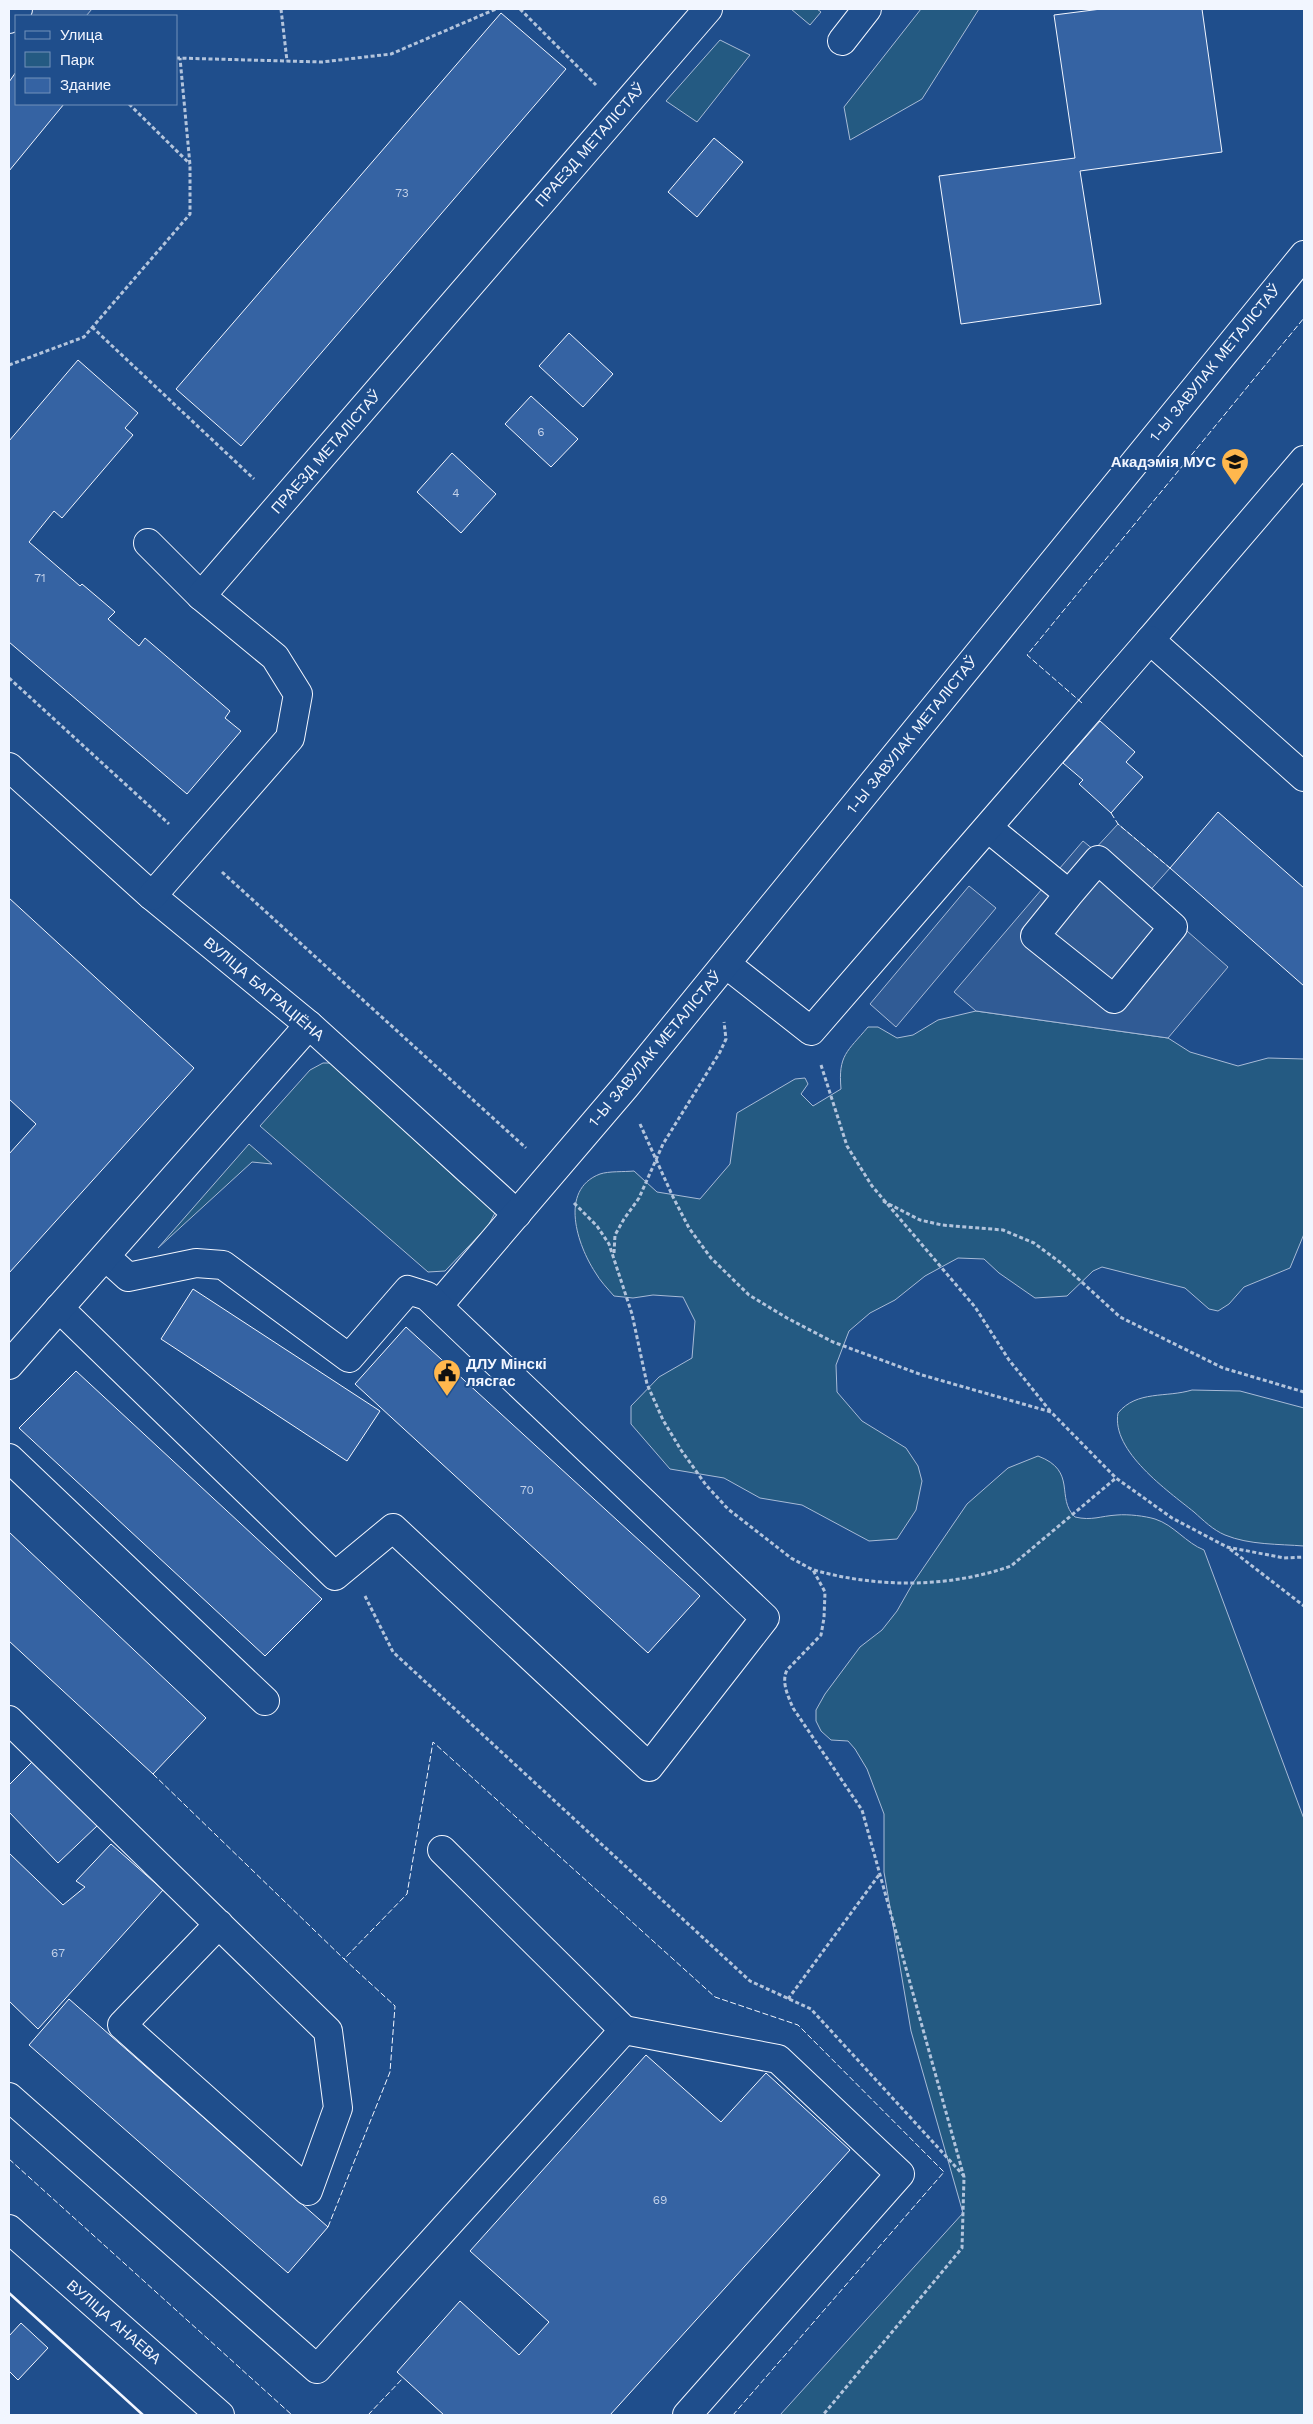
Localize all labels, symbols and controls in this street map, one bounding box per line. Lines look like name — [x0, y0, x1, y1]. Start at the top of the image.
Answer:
legend — [15, 15, 178, 105]
text: Улица — [60, 26, 103, 44]
text: Парк — [60, 51, 94, 69]
text: Здание — [60, 76, 111, 94]
street label: ПРАЕЗД МЕТАЛІСТАЎ — [531, 79, 649, 210]
house number: 73 — [395, 186, 409, 200]
street label: 1-Ы ЗАВУЛАК МЕТАЛІСТАЎ — [1146, 280, 1284, 445]
street label: ПРАЕЗД МЕТАЛІСТАЎ — [267, 386, 385, 517]
house number: 6 — [537, 425, 545, 439]
school or university icon: Акадэмія МУС — [1220, 447, 1250, 486]
place label: Акадэмія МУС — [1111, 453, 1216, 471]
house number: 4 — [452, 486, 460, 500]
house number: 71 — [34, 571, 46, 585]
street label: 1-Ы ЗАВУЛАК МЕТАЛІСТАЎ — [843, 652, 981, 817]
street label: ВУЛІЦА БАГРАЦІЁНА — [200, 933, 328, 1045]
street label: 1-Ы ЗАВУЛАК МЕТАЛІСТАЎ — [585, 967, 726, 1130]
place label: ДЛУ Мінскі лясгас — [466, 1355, 547, 1390]
public building icon: ДЛУ Мінскі лясгас — [432, 1358, 462, 1397]
house number: 70 — [520, 1483, 534, 1497]
house number: 67 — [51, 1946, 65, 1960]
house number: 69 — [653, 2193, 667, 2207]
street label: ВУЛІЦА АНАЕВА — [63, 2276, 165, 2368]

